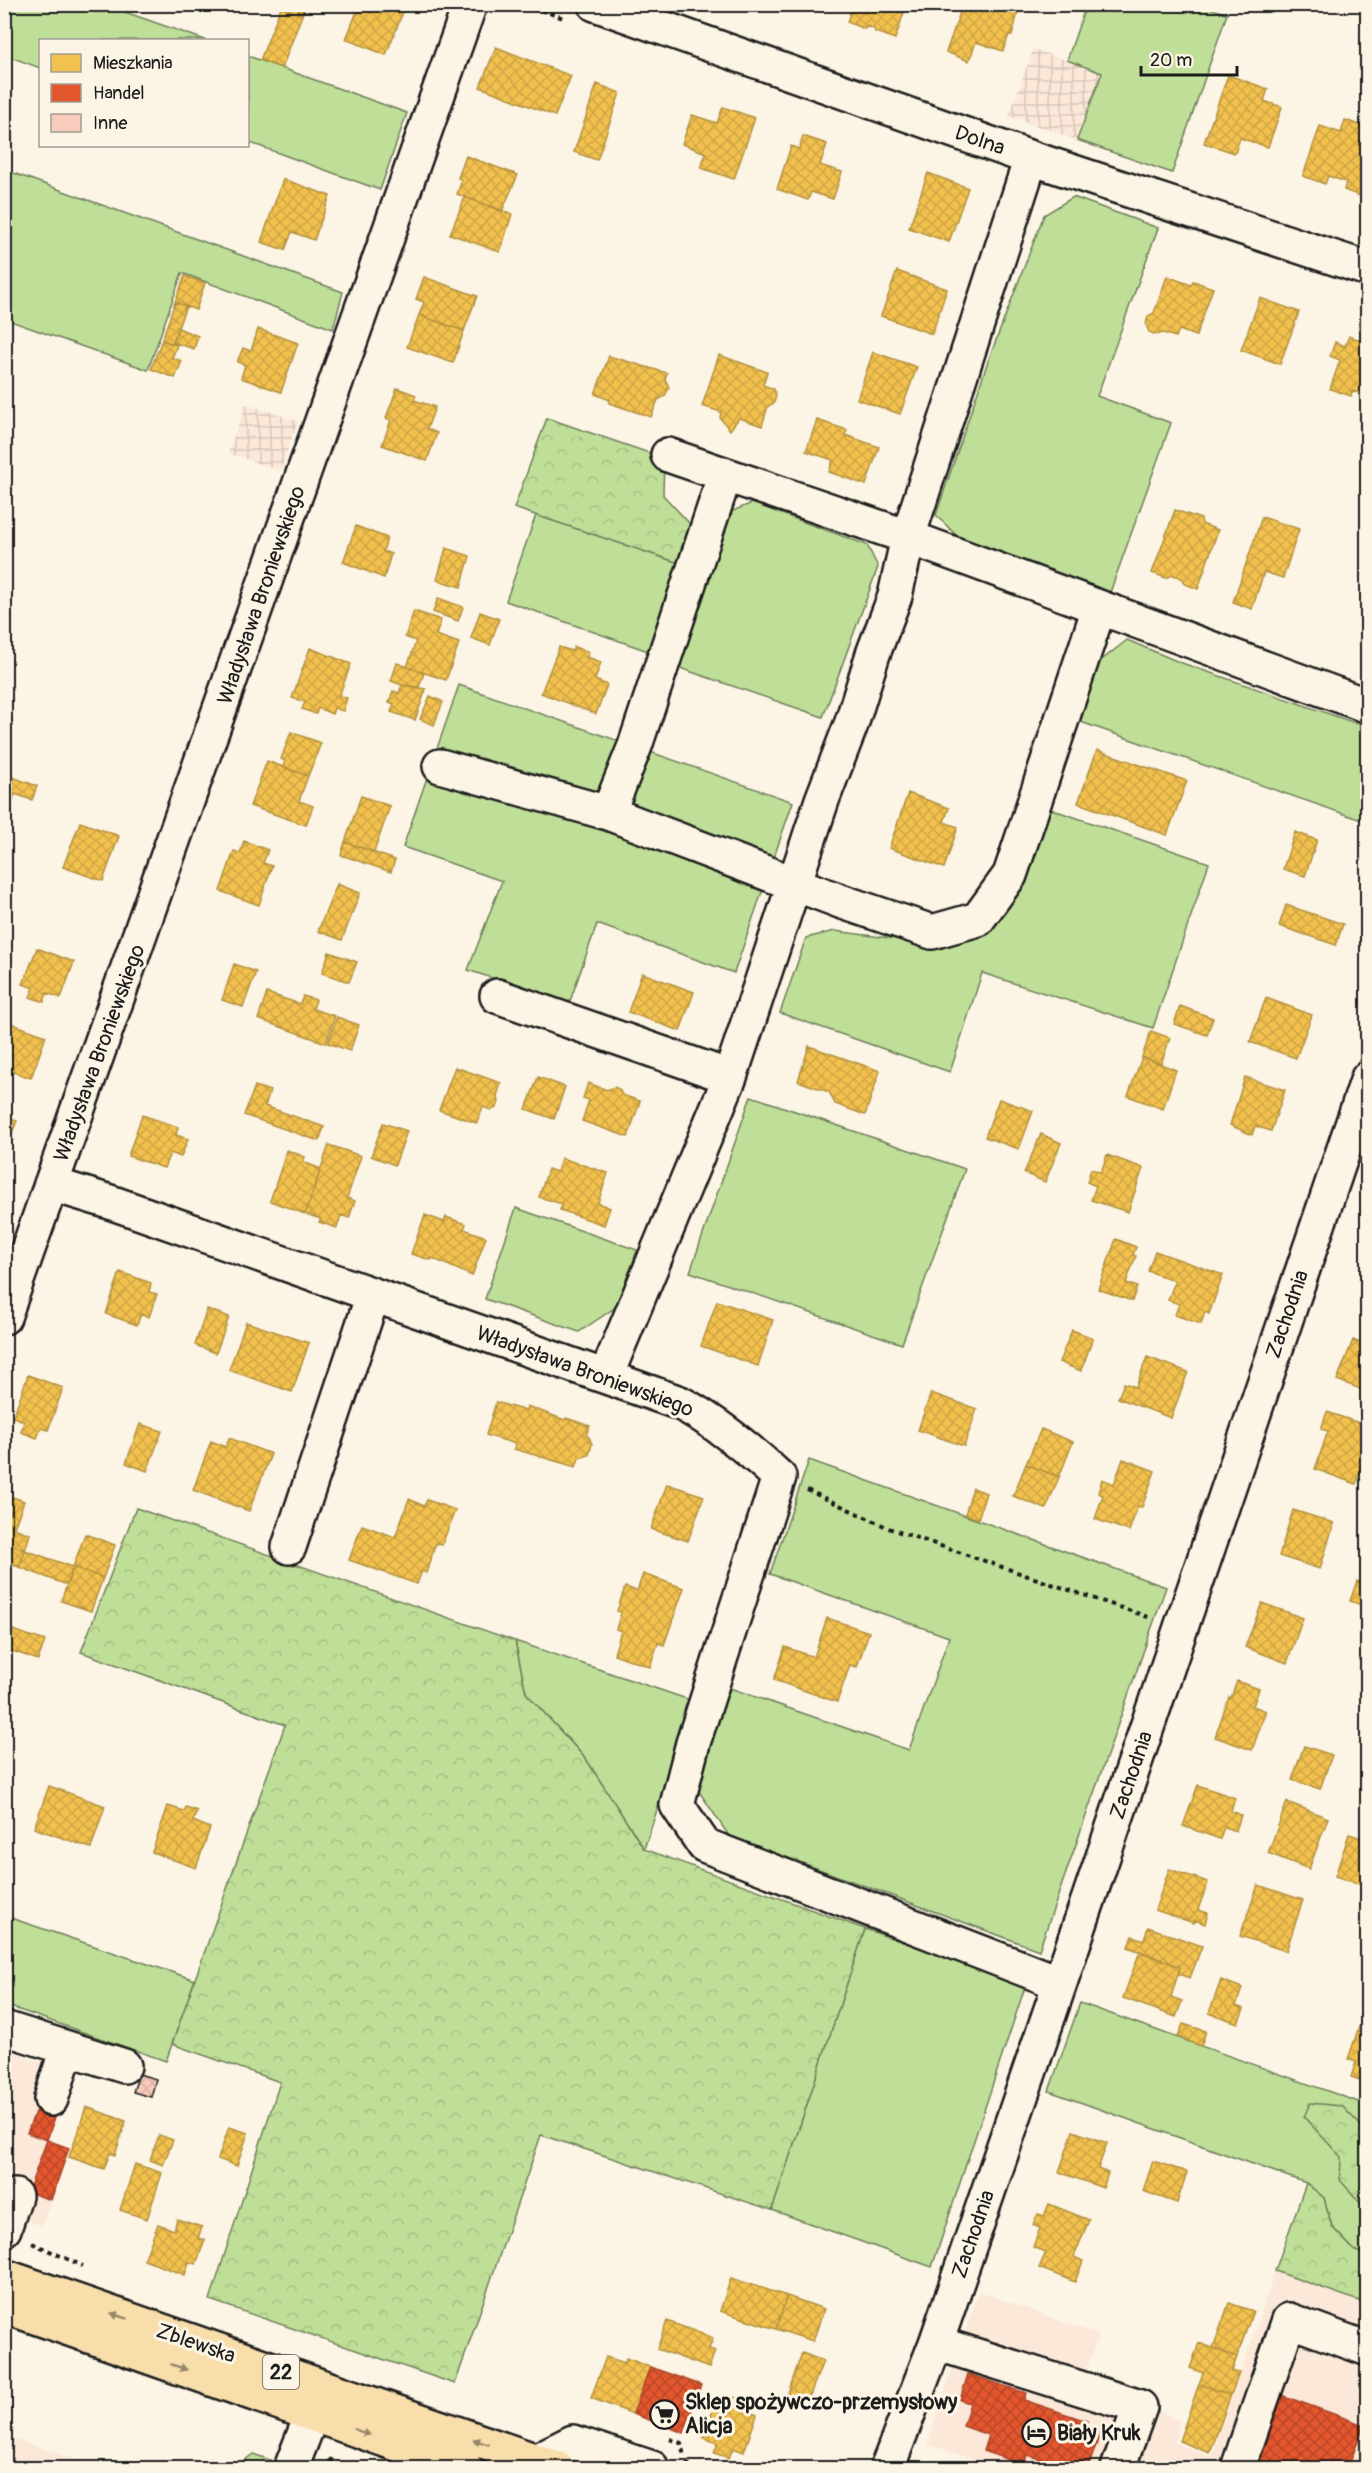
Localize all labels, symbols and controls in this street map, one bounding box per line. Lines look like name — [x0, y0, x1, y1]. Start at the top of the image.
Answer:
legend — [39, 39, 249, 147]
scale bar — [1141, 39, 1237, 77]
text: 20 m — [1150, 49, 1192, 72]
text: Mieszkania — [93, 52, 173, 75]
text: Handel — [93, 82, 145, 105]
text: Inne — [93, 112, 127, 135]
street label: Dolna — [951, 119, 1008, 162]
street label: Władysława Broniewskiego — [211, 482, 312, 708]
street label: Władysława Broniewskiego — [48, 941, 151, 1165]
street label: Zachodnia — [1260, 1266, 1315, 1362]
street label: Władysława Broniewskiego — [473, 1320, 697, 1423]
street label: Zachodnia — [1104, 1727, 1159, 1823]
street label: Zachodnia — [946, 2186, 1001, 2282]
one-way arrow — [110, 2311, 128, 2321]
street label: Zblewska — [153, 2317, 239, 2370]
road number: 22 — [263, 2355, 299, 2389]
one-way arrow — [170, 2362, 188, 2372]
place label: Sklep spożywczo-przemysłowy Alicja — [685, 2389, 957, 2440]
supermarket icon: Sklep spożywczo-przemysłowy Alicja — [648, 2398, 680, 2430]
hotel icon: Biały Kruk — [1020, 2417, 1052, 2449]
place label: Biały Kruk — [1057, 2420, 1141, 2447]
one-way arrow — [354, 2427, 372, 2437]
one-way arrow — [472, 2437, 490, 2447]

